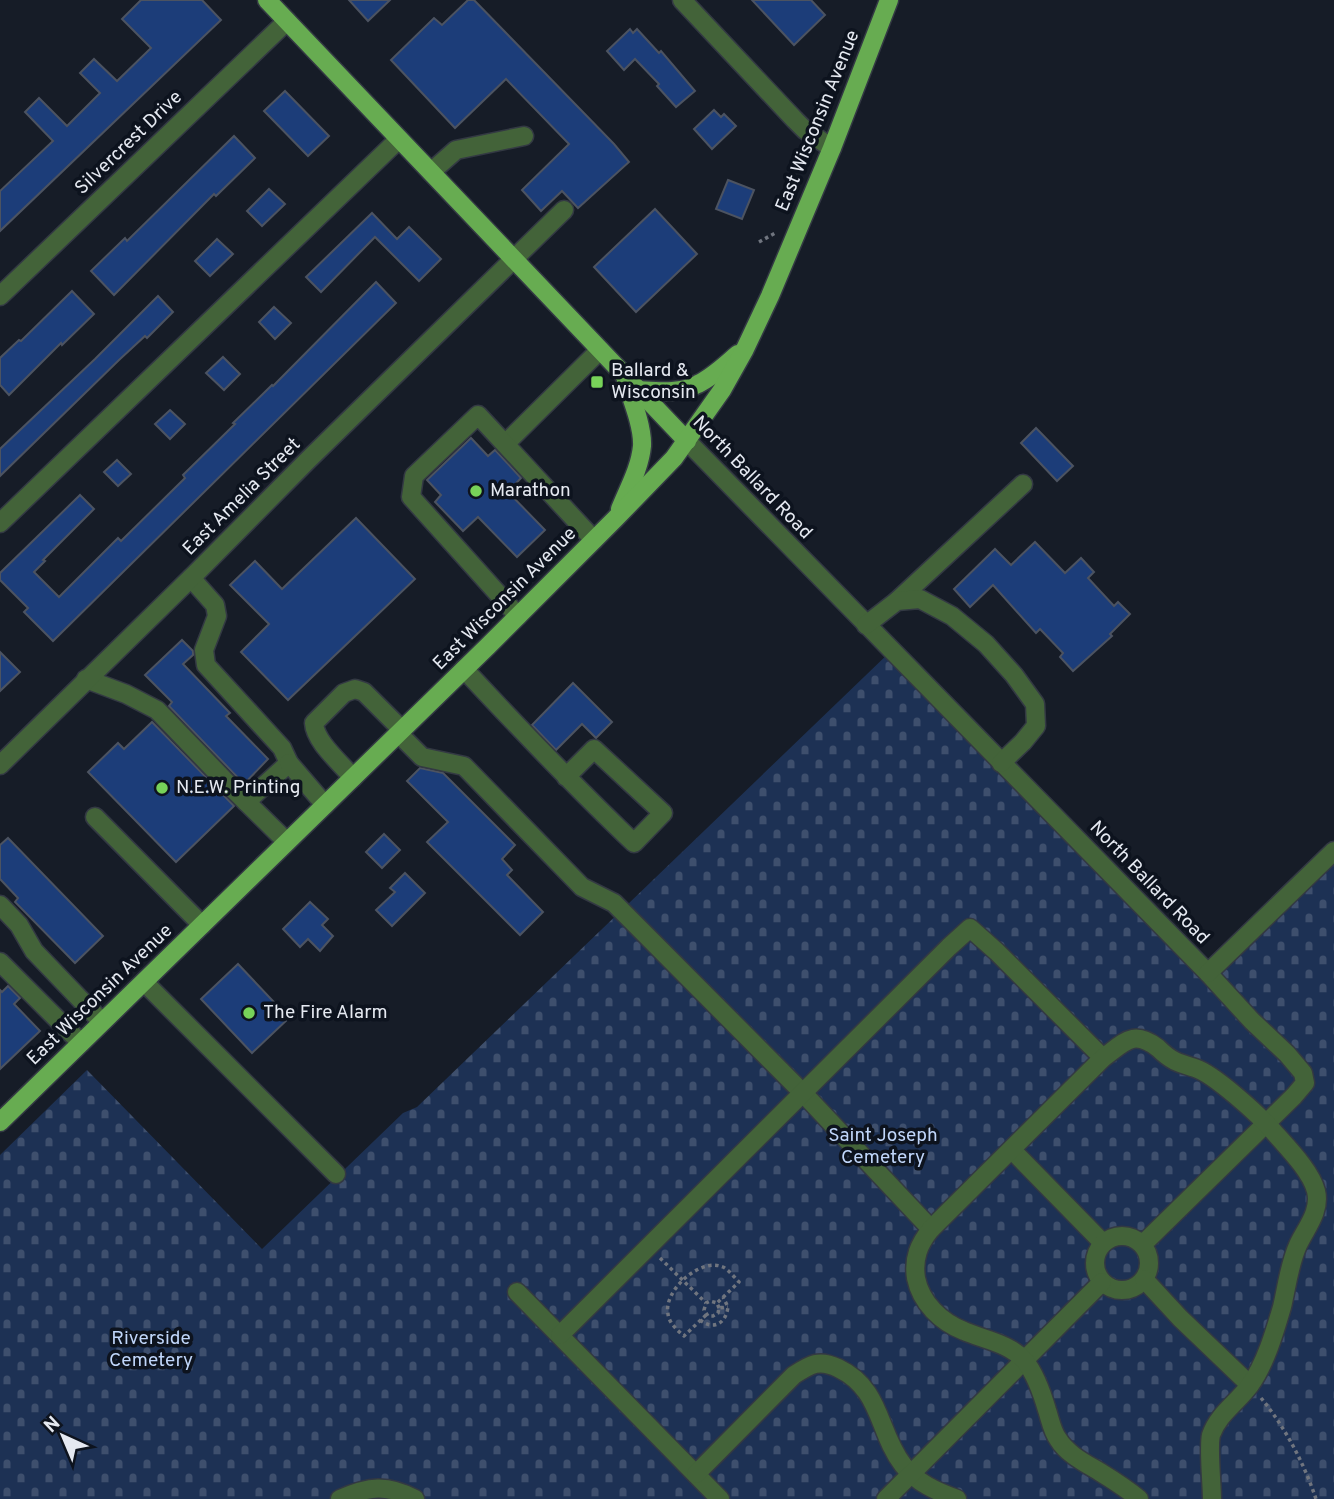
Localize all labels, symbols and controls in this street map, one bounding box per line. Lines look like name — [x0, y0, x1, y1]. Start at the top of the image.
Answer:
street label: East Wisconsin Avenue — [771, 27, 865, 215]
street label: Silvercrest Drive — [70, 86, 188, 200]
place label: Ballard & Wisconsin — [611, 359, 696, 405]
marker: Ballard & Wisconsin — [589, 374, 605, 390]
street label: North Ballard Road — [687, 411, 817, 545]
street label: East Amelia Street — [178, 433, 306, 561]
place label: Marathon — [490, 479, 571, 503]
marker: Marathon — [468, 483, 484, 499]
street label: East Wisconsin Avenue — [428, 522, 582, 676]
place label: N.E.W. Printing — [176, 776, 300, 800]
marker: N.E.W. Printing — [154, 780, 170, 796]
street label: North Ballard Road — [1084, 816, 1214, 950]
street label: East Wisconsin Avenue — [22, 919, 178, 1071]
place label: The Fire Alarm — [263, 1001, 388, 1025]
marker: The Fire Alarm — [241, 1005, 257, 1021]
park label: Saint Joseph Cemetery — [828, 1124, 938, 1170]
park label: Riverside Cemetery — [109, 1327, 193, 1373]
north arrow — [28, 1401, 98, 1471]
text: N — [39, 1412, 66, 1439]

